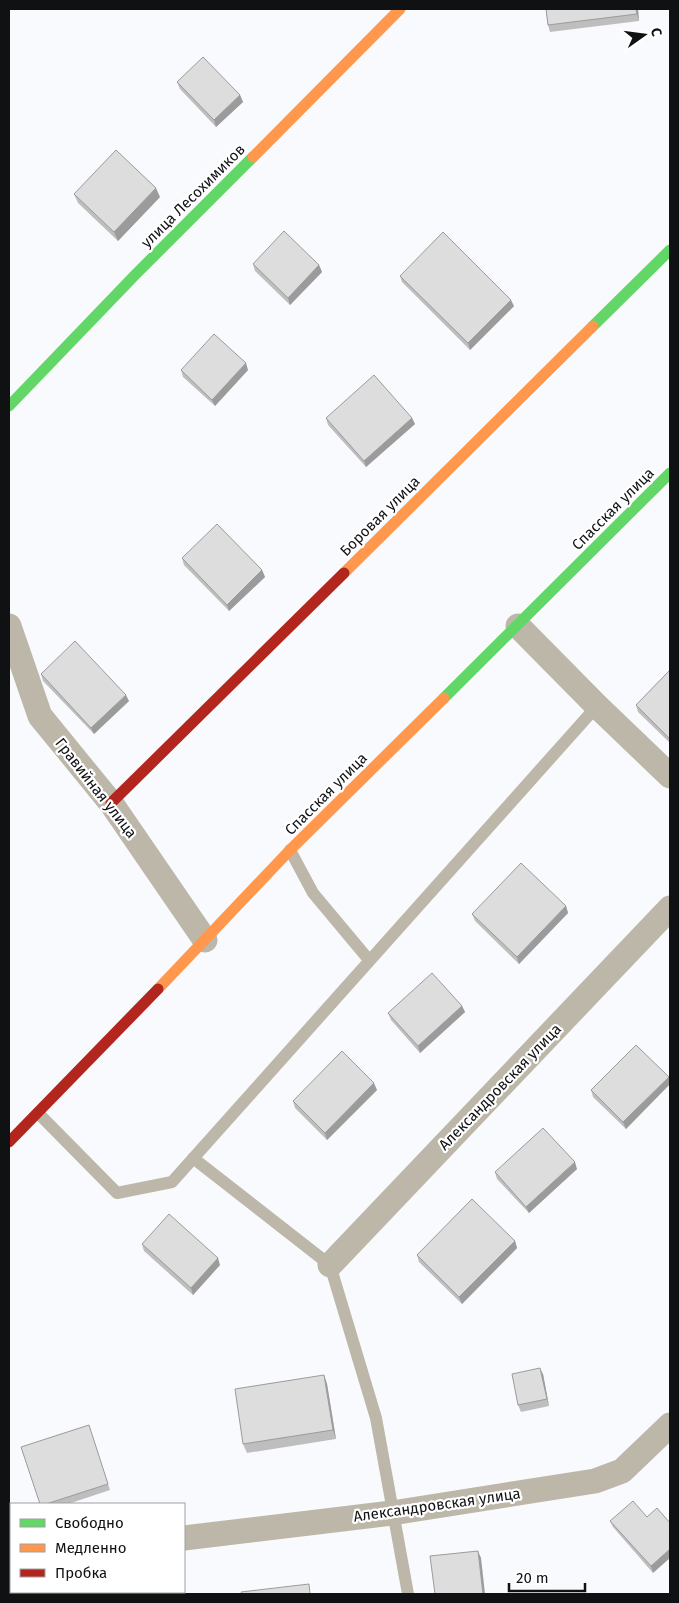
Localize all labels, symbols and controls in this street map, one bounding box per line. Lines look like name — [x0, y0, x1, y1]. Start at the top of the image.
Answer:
north arrow — [619, 10, 669, 60]
text: С — [647, 26, 665, 38]
street label: улица Лесохимиков — [137, 140, 249, 252]
street label: Спасская улица — [568, 464, 658, 554]
street label: Боровая улица — [336, 472, 424, 560]
street label: Гравийная улица — [51, 734, 141, 842]
street label: Спасская улица — [281, 749, 371, 839]
street label: Александровская улица — [435, 1020, 565, 1154]
street label: Александровская улица — [352, 1484, 522, 1526]
legend — [10, 1503, 185, 1593]
text: Свободно — [55, 1514, 124, 1532]
text: Медленно — [55, 1539, 127, 1557]
scale bar — [509, 1560, 585, 1592]
text: Пробка — [55, 1564, 107, 1582]
text: 20 m — [516, 1569, 549, 1587]

